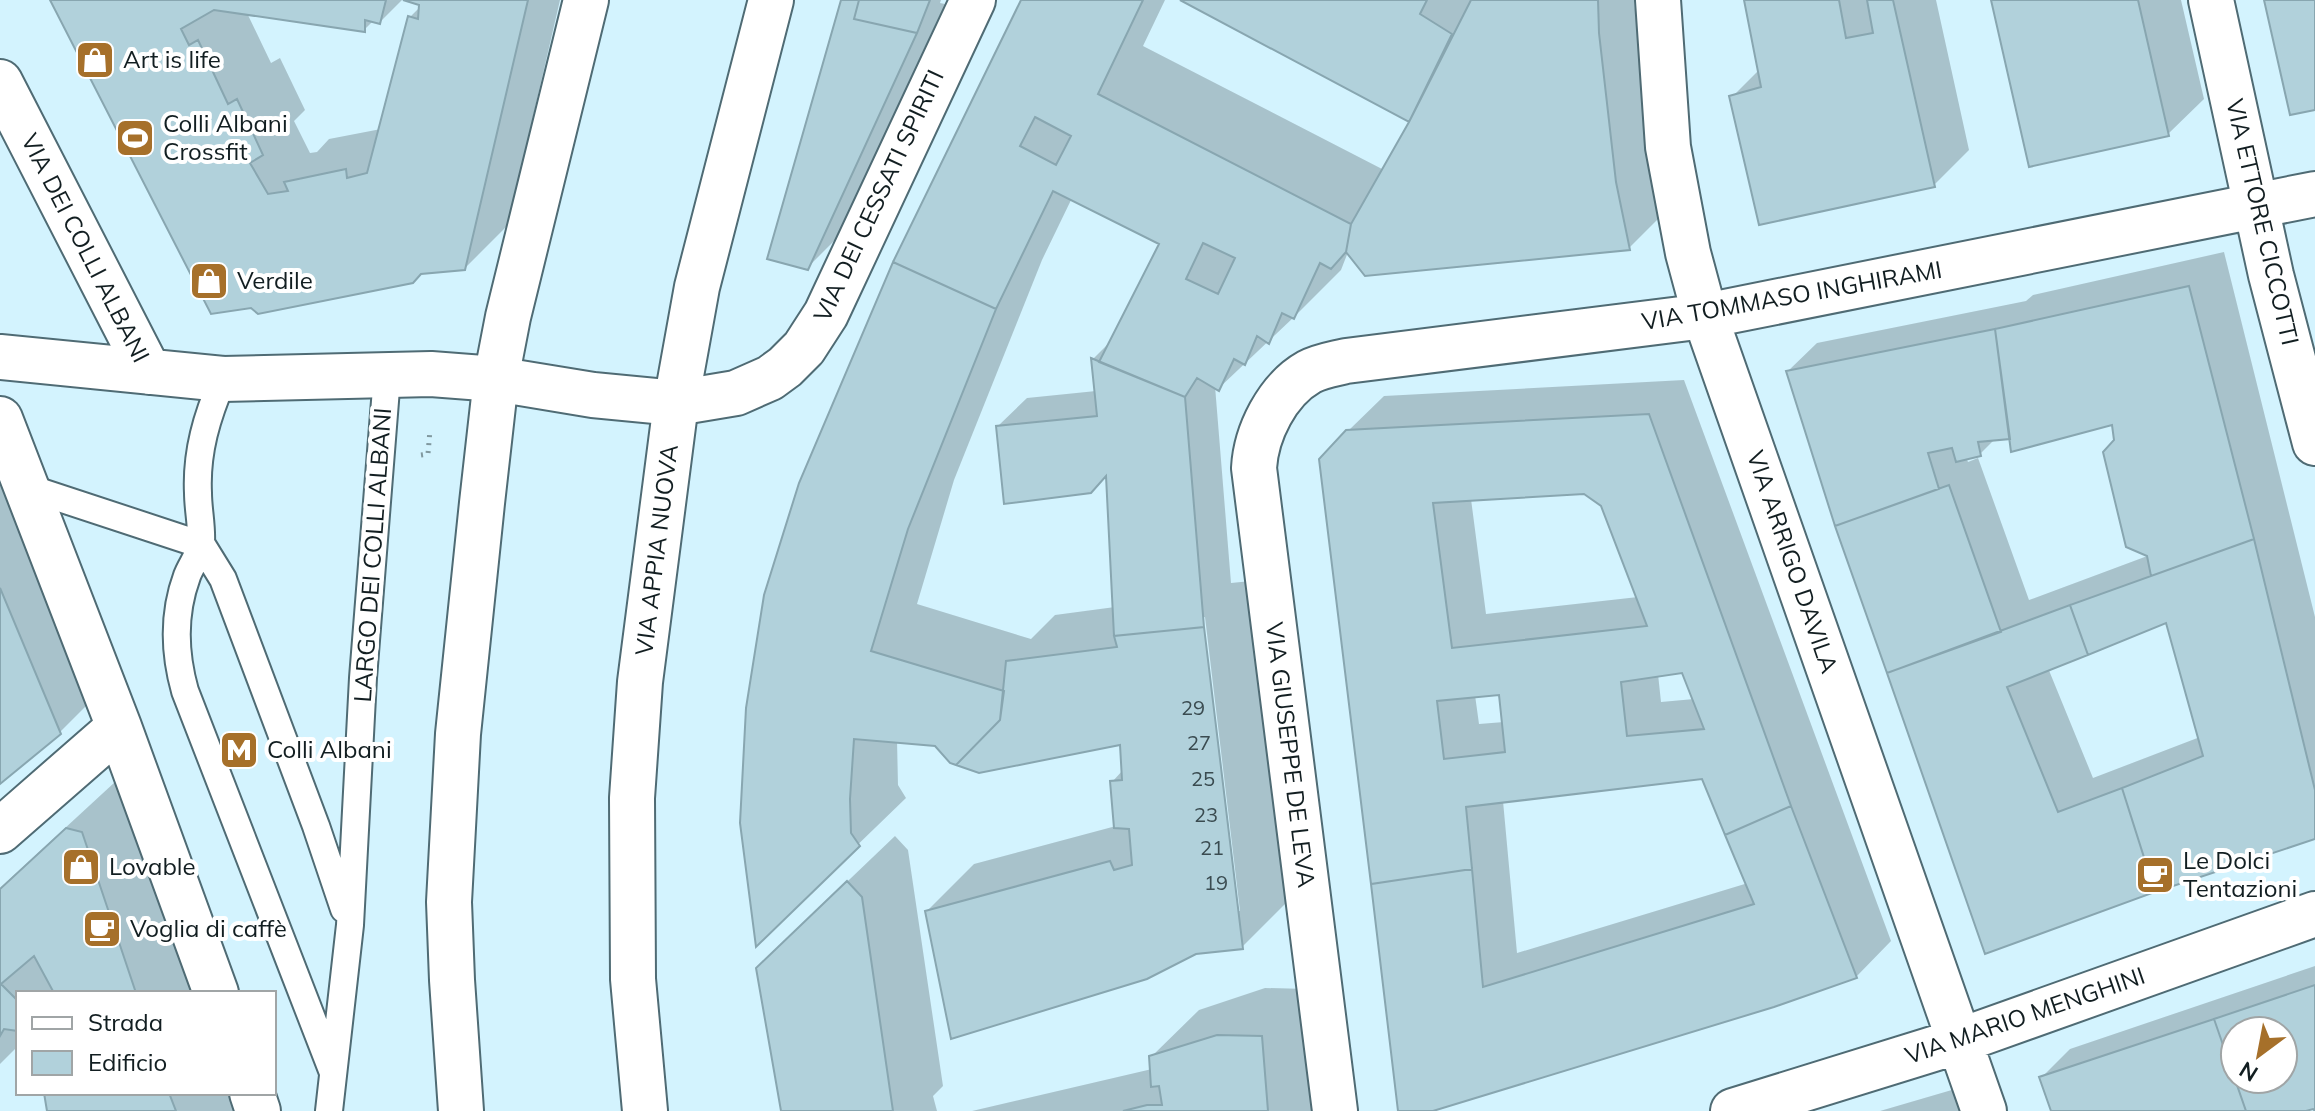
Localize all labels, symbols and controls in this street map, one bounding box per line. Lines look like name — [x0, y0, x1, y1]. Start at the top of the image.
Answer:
shop icon: Art is life — [74, 39, 116, 81]
place label: Art is life — [123, 44, 221, 74]
street label: VIA DEI CESSATI SPIRITI — [806, 65, 950, 326]
street label: VIA ETTORE CICCOTTI — [2220, 96, 2306, 348]
place label: Colli Albani Crossfit — [163, 108, 288, 166]
sports icon: Colli Albani Crossfit — [114, 117, 156, 159]
street label: VIA DEI COLLI ALBANI — [15, 128, 157, 367]
street label: VIA TOMMASO INGHIRAMI — [1639, 254, 1944, 336]
shop icon: Verdile — [188, 260, 230, 302]
place label: Verdile — [237, 265, 313, 295]
street label: LARGO DEI COLLI ALBANI — [347, 407, 397, 703]
street label: VIA APPIA NUOVA — [628, 442, 684, 657]
street label: VIA ARRIGO DAVILA — [1741, 446, 1845, 677]
street label: VIA GIUSEPPE DE LEVA — [1260, 620, 1322, 890]
house number: 29 — [1181, 695, 1205, 720]
metro station icon: Colli Albani — [218, 729, 260, 771]
house number: 27 — [1187, 730, 1211, 755]
place label: Colli Albani — [267, 734, 392, 764]
house number: 25 — [1191, 766, 1215, 791]
house number: 23 — [1194, 802, 1218, 827]
house number: 21 — [1200, 835, 1224, 860]
place label: Le Dolci Tentazioni — [2183, 845, 2297, 903]
shop icon: Lovable — [60, 846, 102, 888]
place label: Lovable — [109, 851, 196, 881]
cafe icon: Le Dolci Tentazioni — [2134, 854, 2176, 896]
house number: 19 — [1204, 870, 1228, 895]
cafe icon: Voglia di caffè — [81, 908, 123, 950]
place label: Voglia di caffè — [130, 913, 287, 943]
street label: VIA MARIO MENGHINI — [1901, 960, 2149, 1070]
legend — [16, 991, 276, 1095]
text: Strada — [88, 1007, 163, 1037]
north arrow — [2219, 1015, 2299, 1095]
text: Edificio — [88, 1047, 167, 1077]
text: N — [2234, 1056, 2263, 1088]

